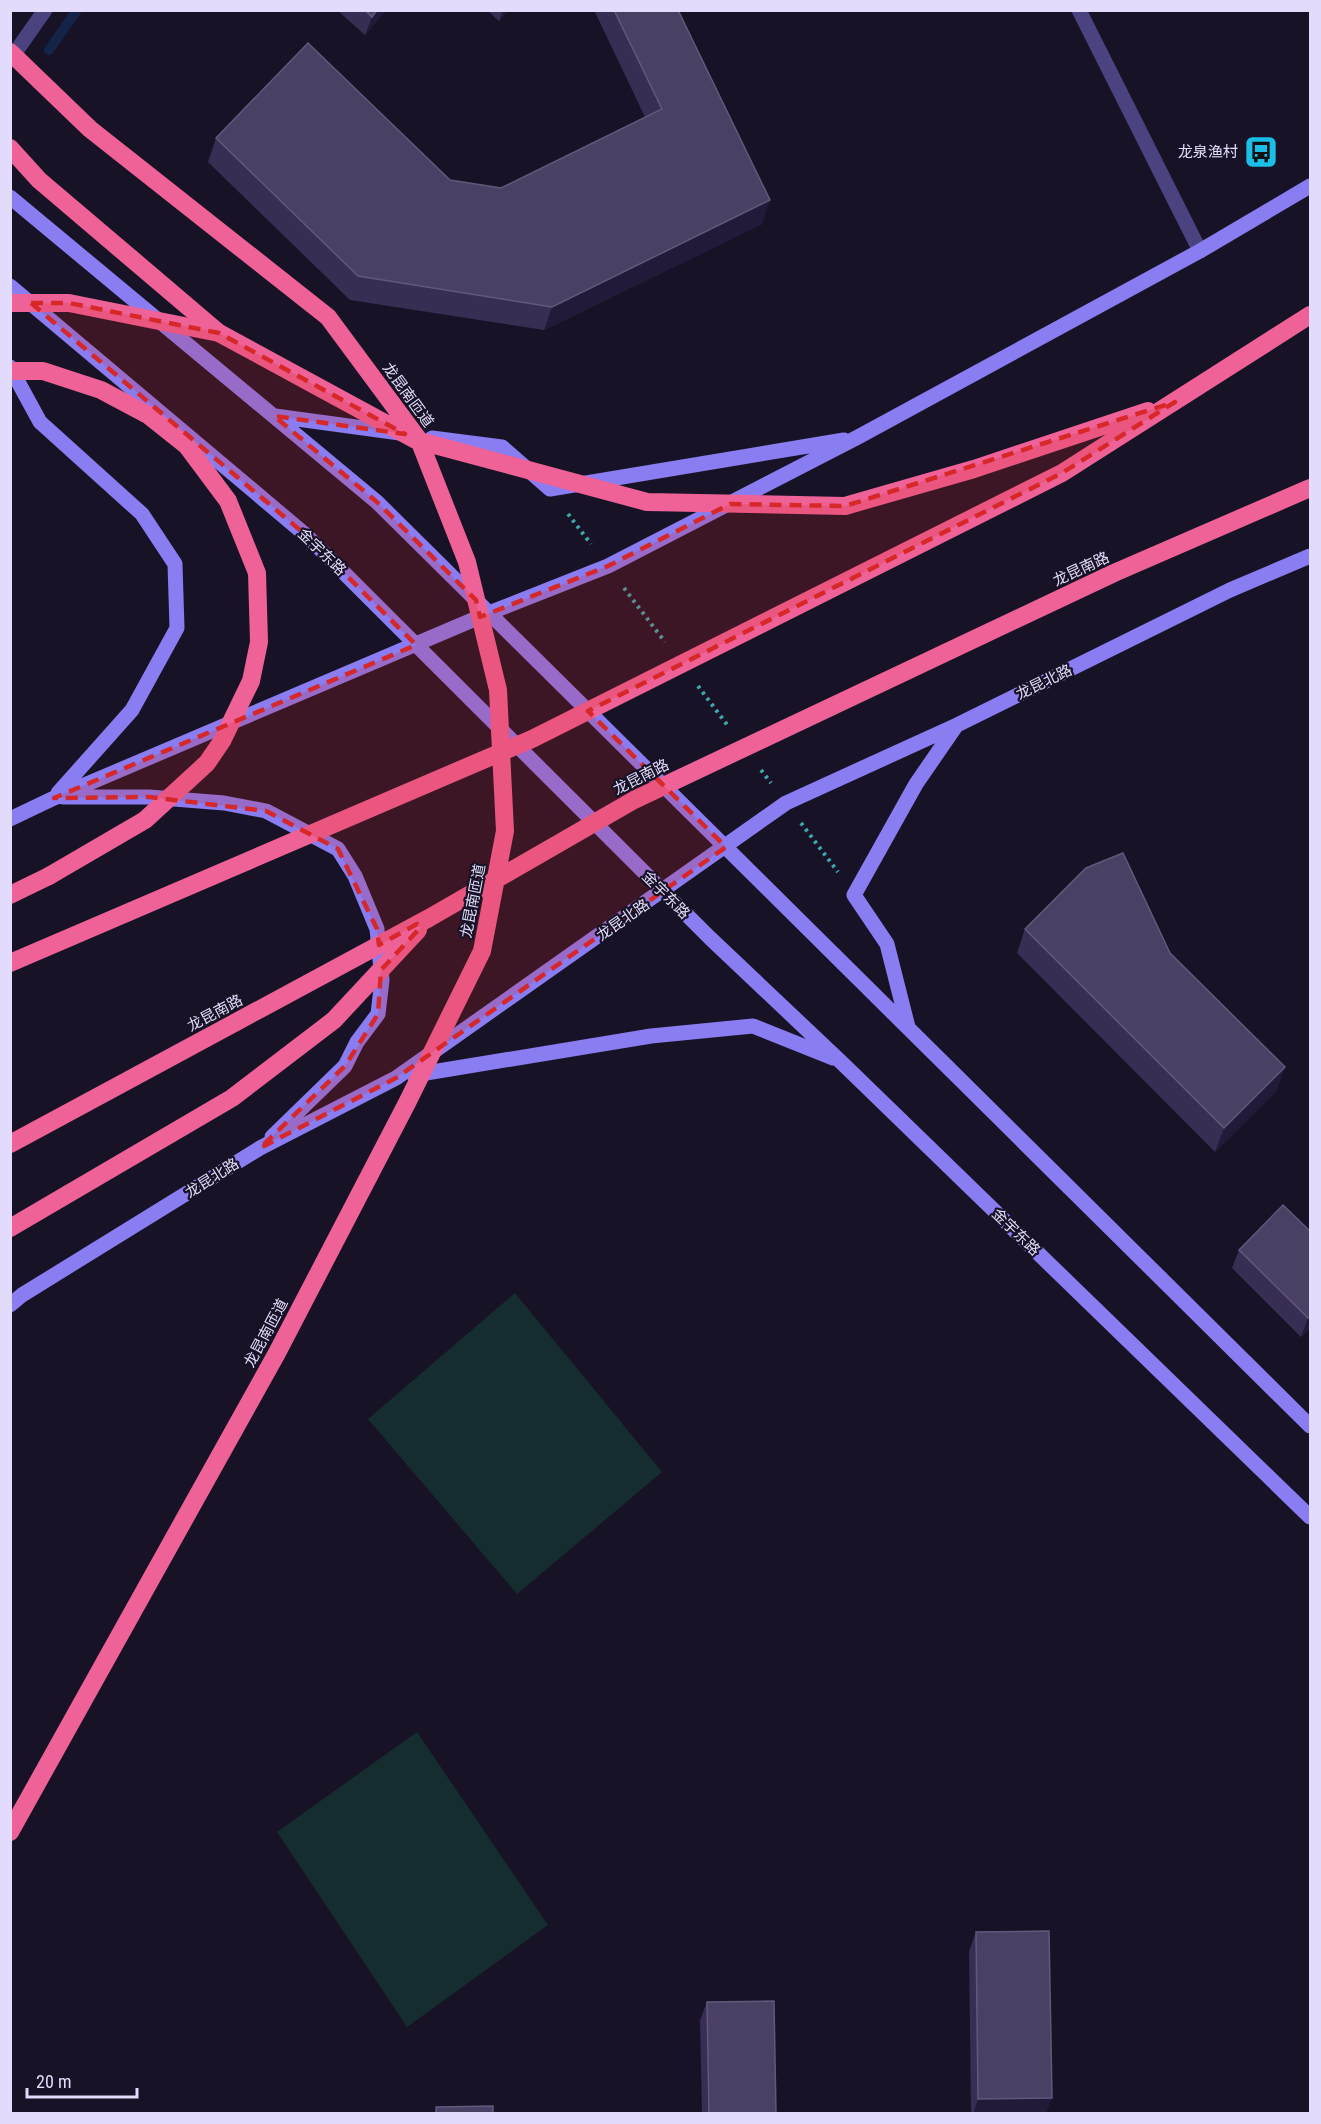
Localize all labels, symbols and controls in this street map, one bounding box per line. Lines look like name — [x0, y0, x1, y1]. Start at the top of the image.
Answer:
bus stop icon: 龙泉渔村 — [1243, 134, 1279, 170]
place label: 龙泉渔村 — [1178, 143, 1238, 161]
street label: 龙昆南匝道 — [379, 359, 437, 431]
street label: 金宇东路 — [294, 525, 350, 579]
street label: 龙昆南路 — [1050, 548, 1112, 590]
street label: 龙昆北路 — [1013, 661, 1075, 703]
street label: 龙昆南路 — [610, 755, 672, 799]
street label: 龙昆南匝道 — [457, 862, 489, 940]
street label: 金宇东路 — [638, 867, 694, 923]
street label: 龙昆北路 — [593, 895, 653, 945]
street label: 龙昆南路 — [184, 991, 246, 1035]
street label: 龙昆北路 — [182, 1154, 242, 1202]
street label: 金宇东路 — [988, 1205, 1044, 1259]
street label: 龙昆南匝道 — [240, 1296, 292, 1370]
scale bar — [27, 2061, 136, 2099]
text: 20 m — [36, 2071, 71, 2092]

